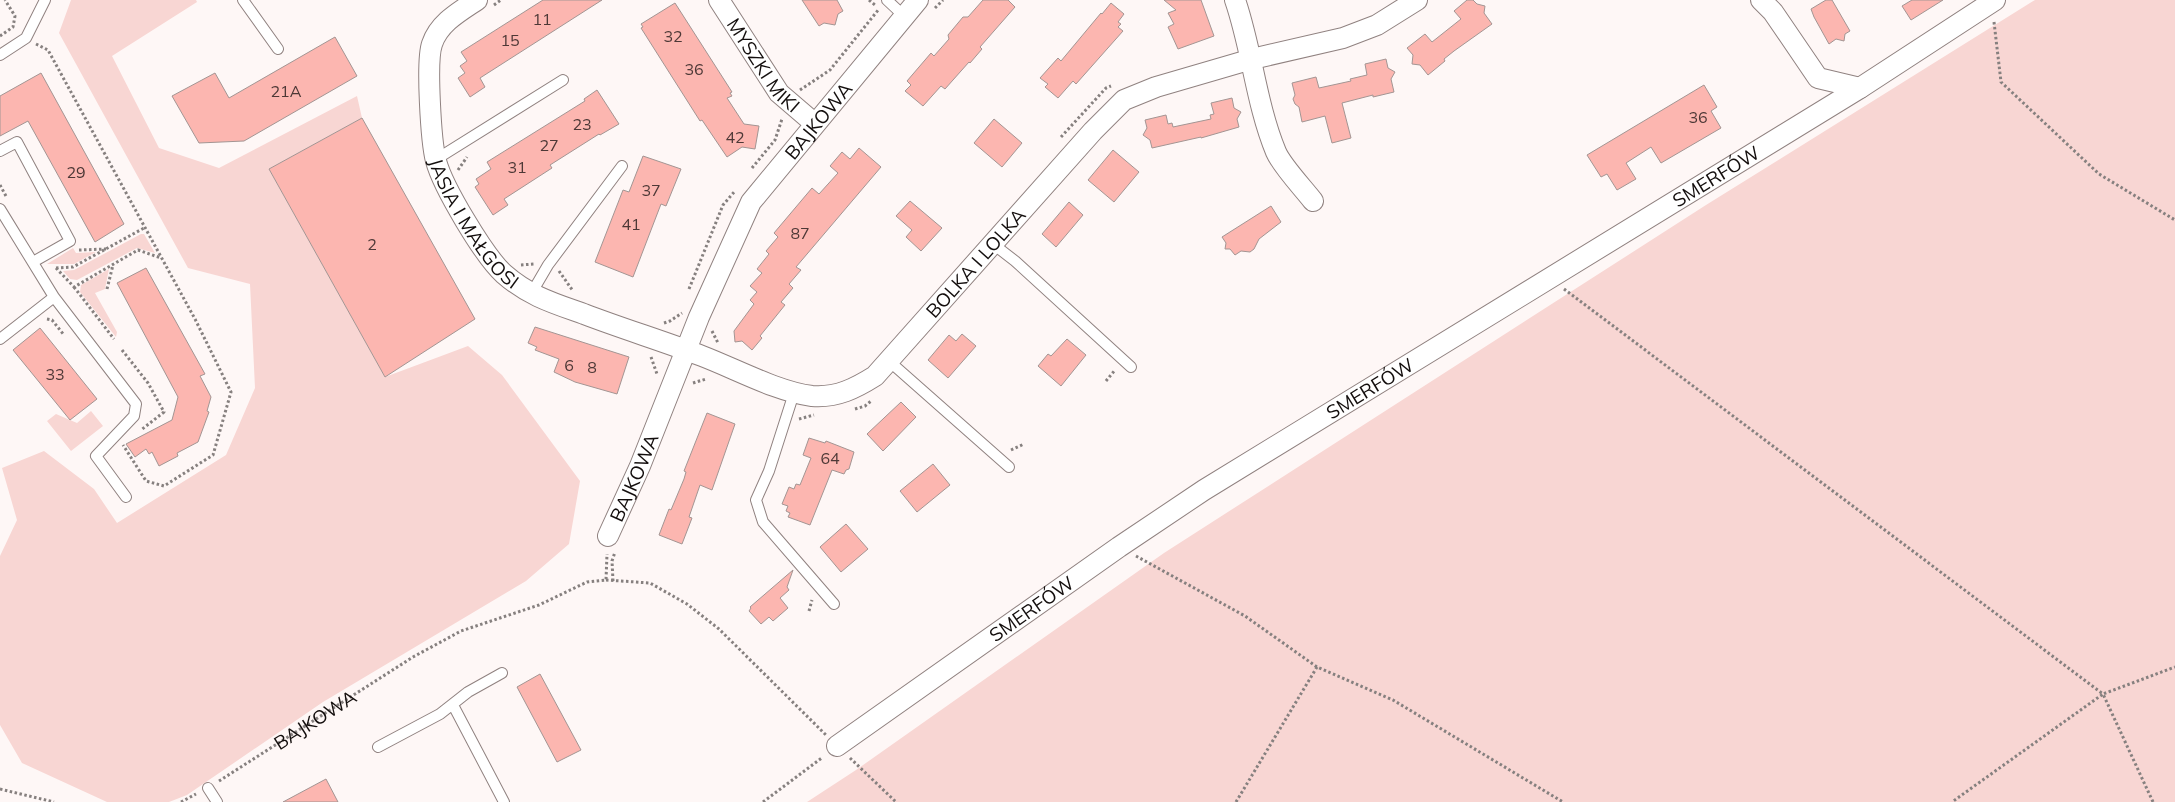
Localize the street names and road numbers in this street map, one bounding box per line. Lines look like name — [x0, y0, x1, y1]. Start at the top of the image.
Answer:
street label: MYSZKI MIKI — [722, 13, 805, 117]
street label: BAJKOWA — [779, 77, 857, 164]
street label: SMERFÓW — [1668, 140, 1764, 212]
street label: JASIA I MAŁGOSI — [424, 155, 524, 294]
street label: BOLKA I LOLKA — [921, 203, 1031, 323]
street label: SMERFÓW — [1322, 352, 1418, 424]
street label: BAJKOWA — [604, 430, 664, 525]
street label: SMERFÓW — [984, 571, 1079, 647]
street label: BAJKOWA — [269, 684, 361, 755]

